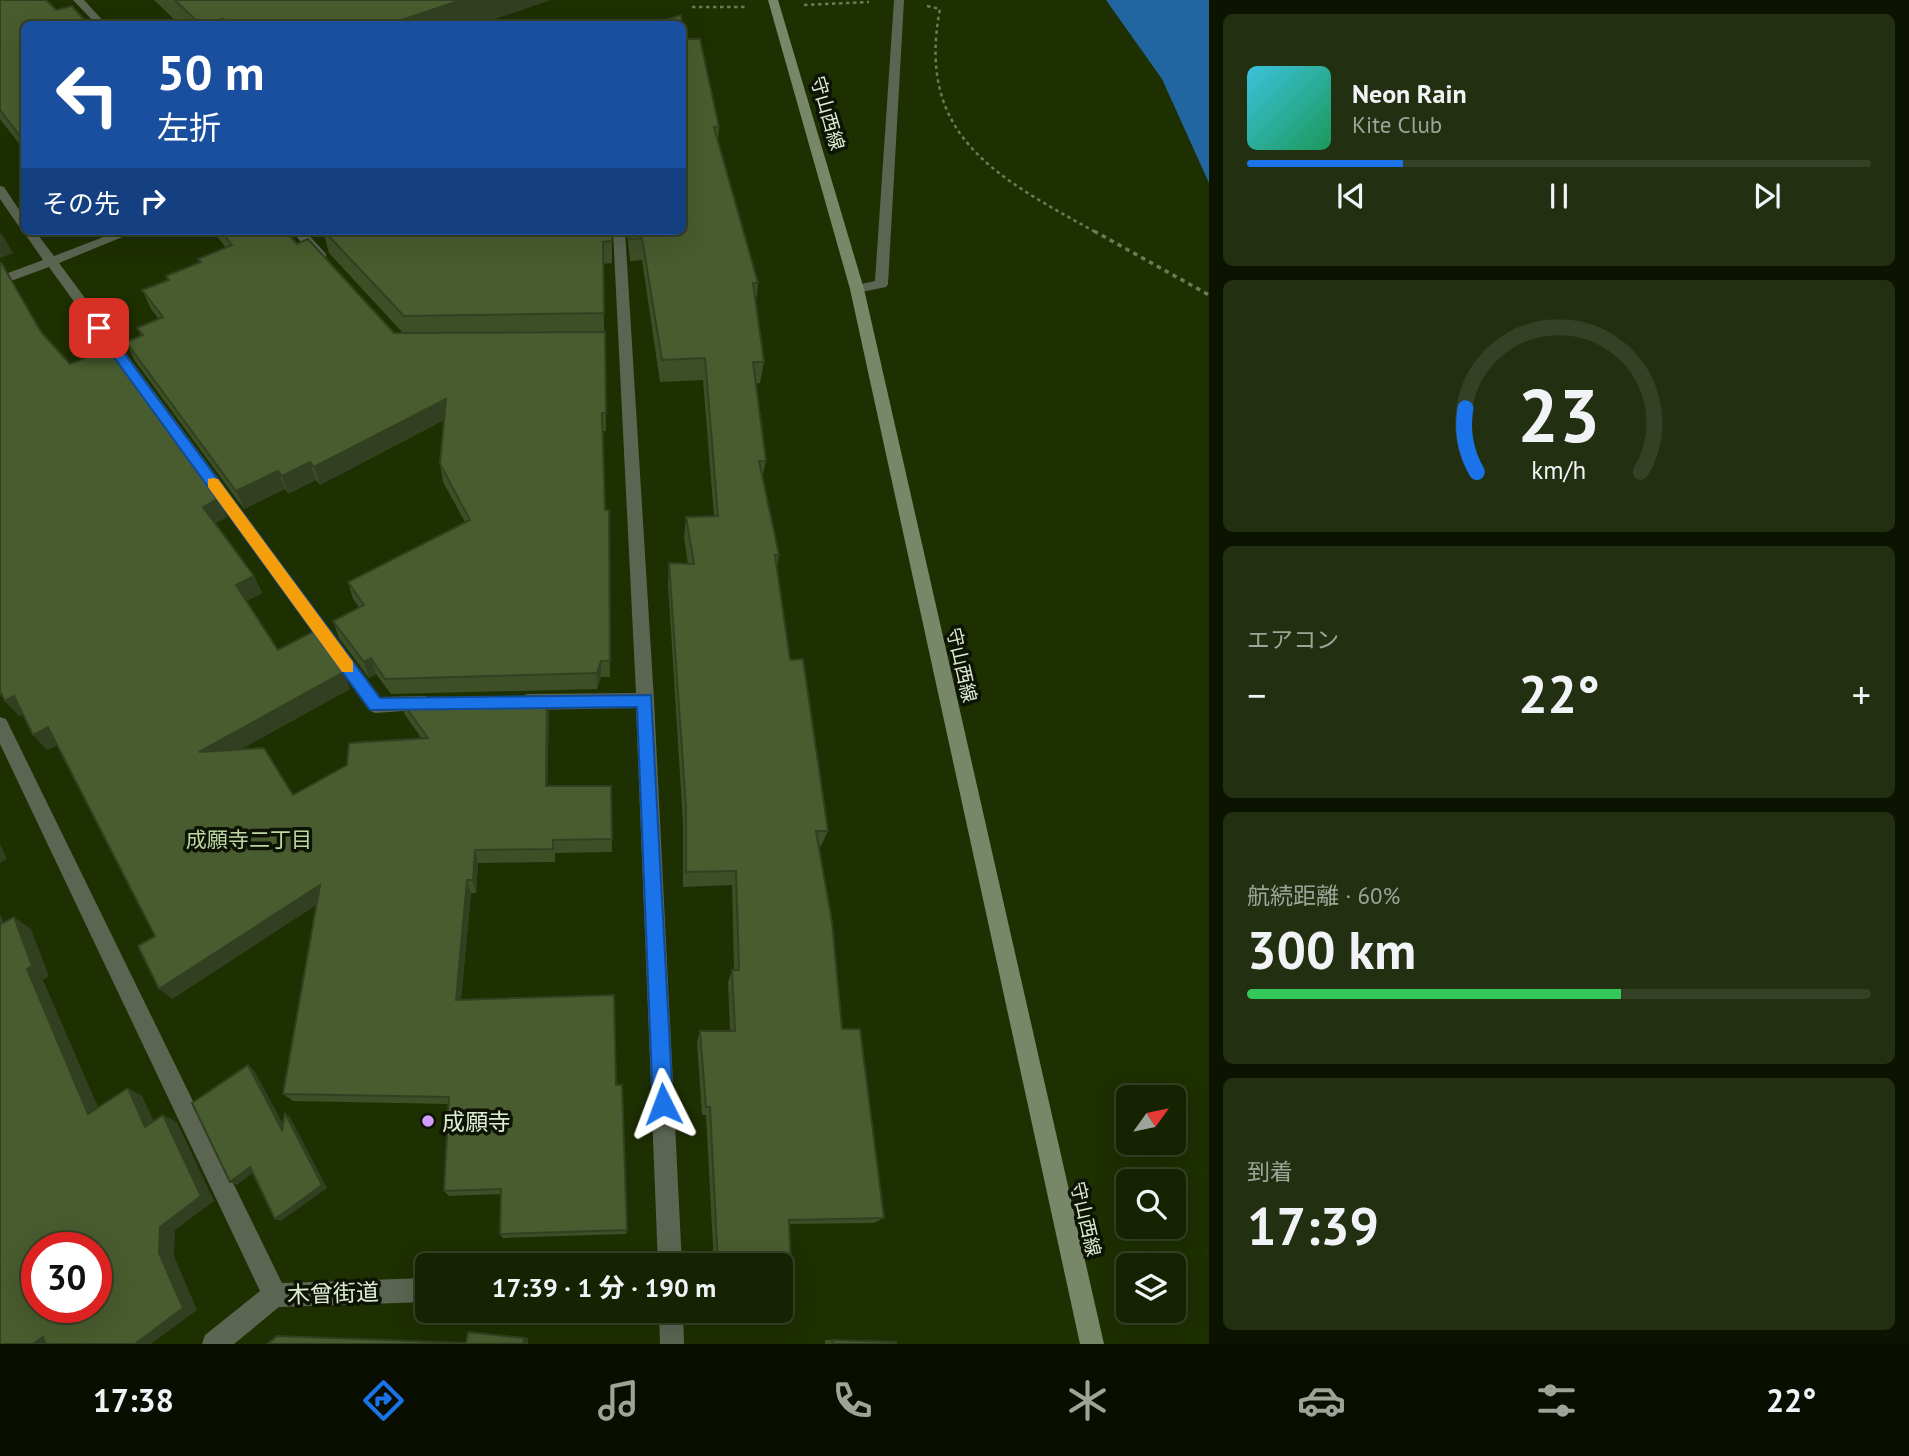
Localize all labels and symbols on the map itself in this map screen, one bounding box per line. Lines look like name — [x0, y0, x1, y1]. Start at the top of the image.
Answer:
street label: 守山西線 — [806, 73, 850, 153]
pin — [69, 298, 129, 358]
street label: 守山西線 — [942, 625, 982, 705]
district label: 成願寺二丁目 — [186, 826, 312, 853]
position arrow — [626, 1067, 700, 1141]
north arrow — [1116, 1085, 1186, 1155]
place label: 成願寺 — [442, 1107, 511, 1136]
marker: 成願寺 — [420, 1113, 436, 1129]
street label: 守山西線 — [1066, 1179, 1106, 1259]
speed limit sign: 30 — [21, 1232, 112, 1323]
street label: 木曾街道 — [287, 1277, 379, 1309]

